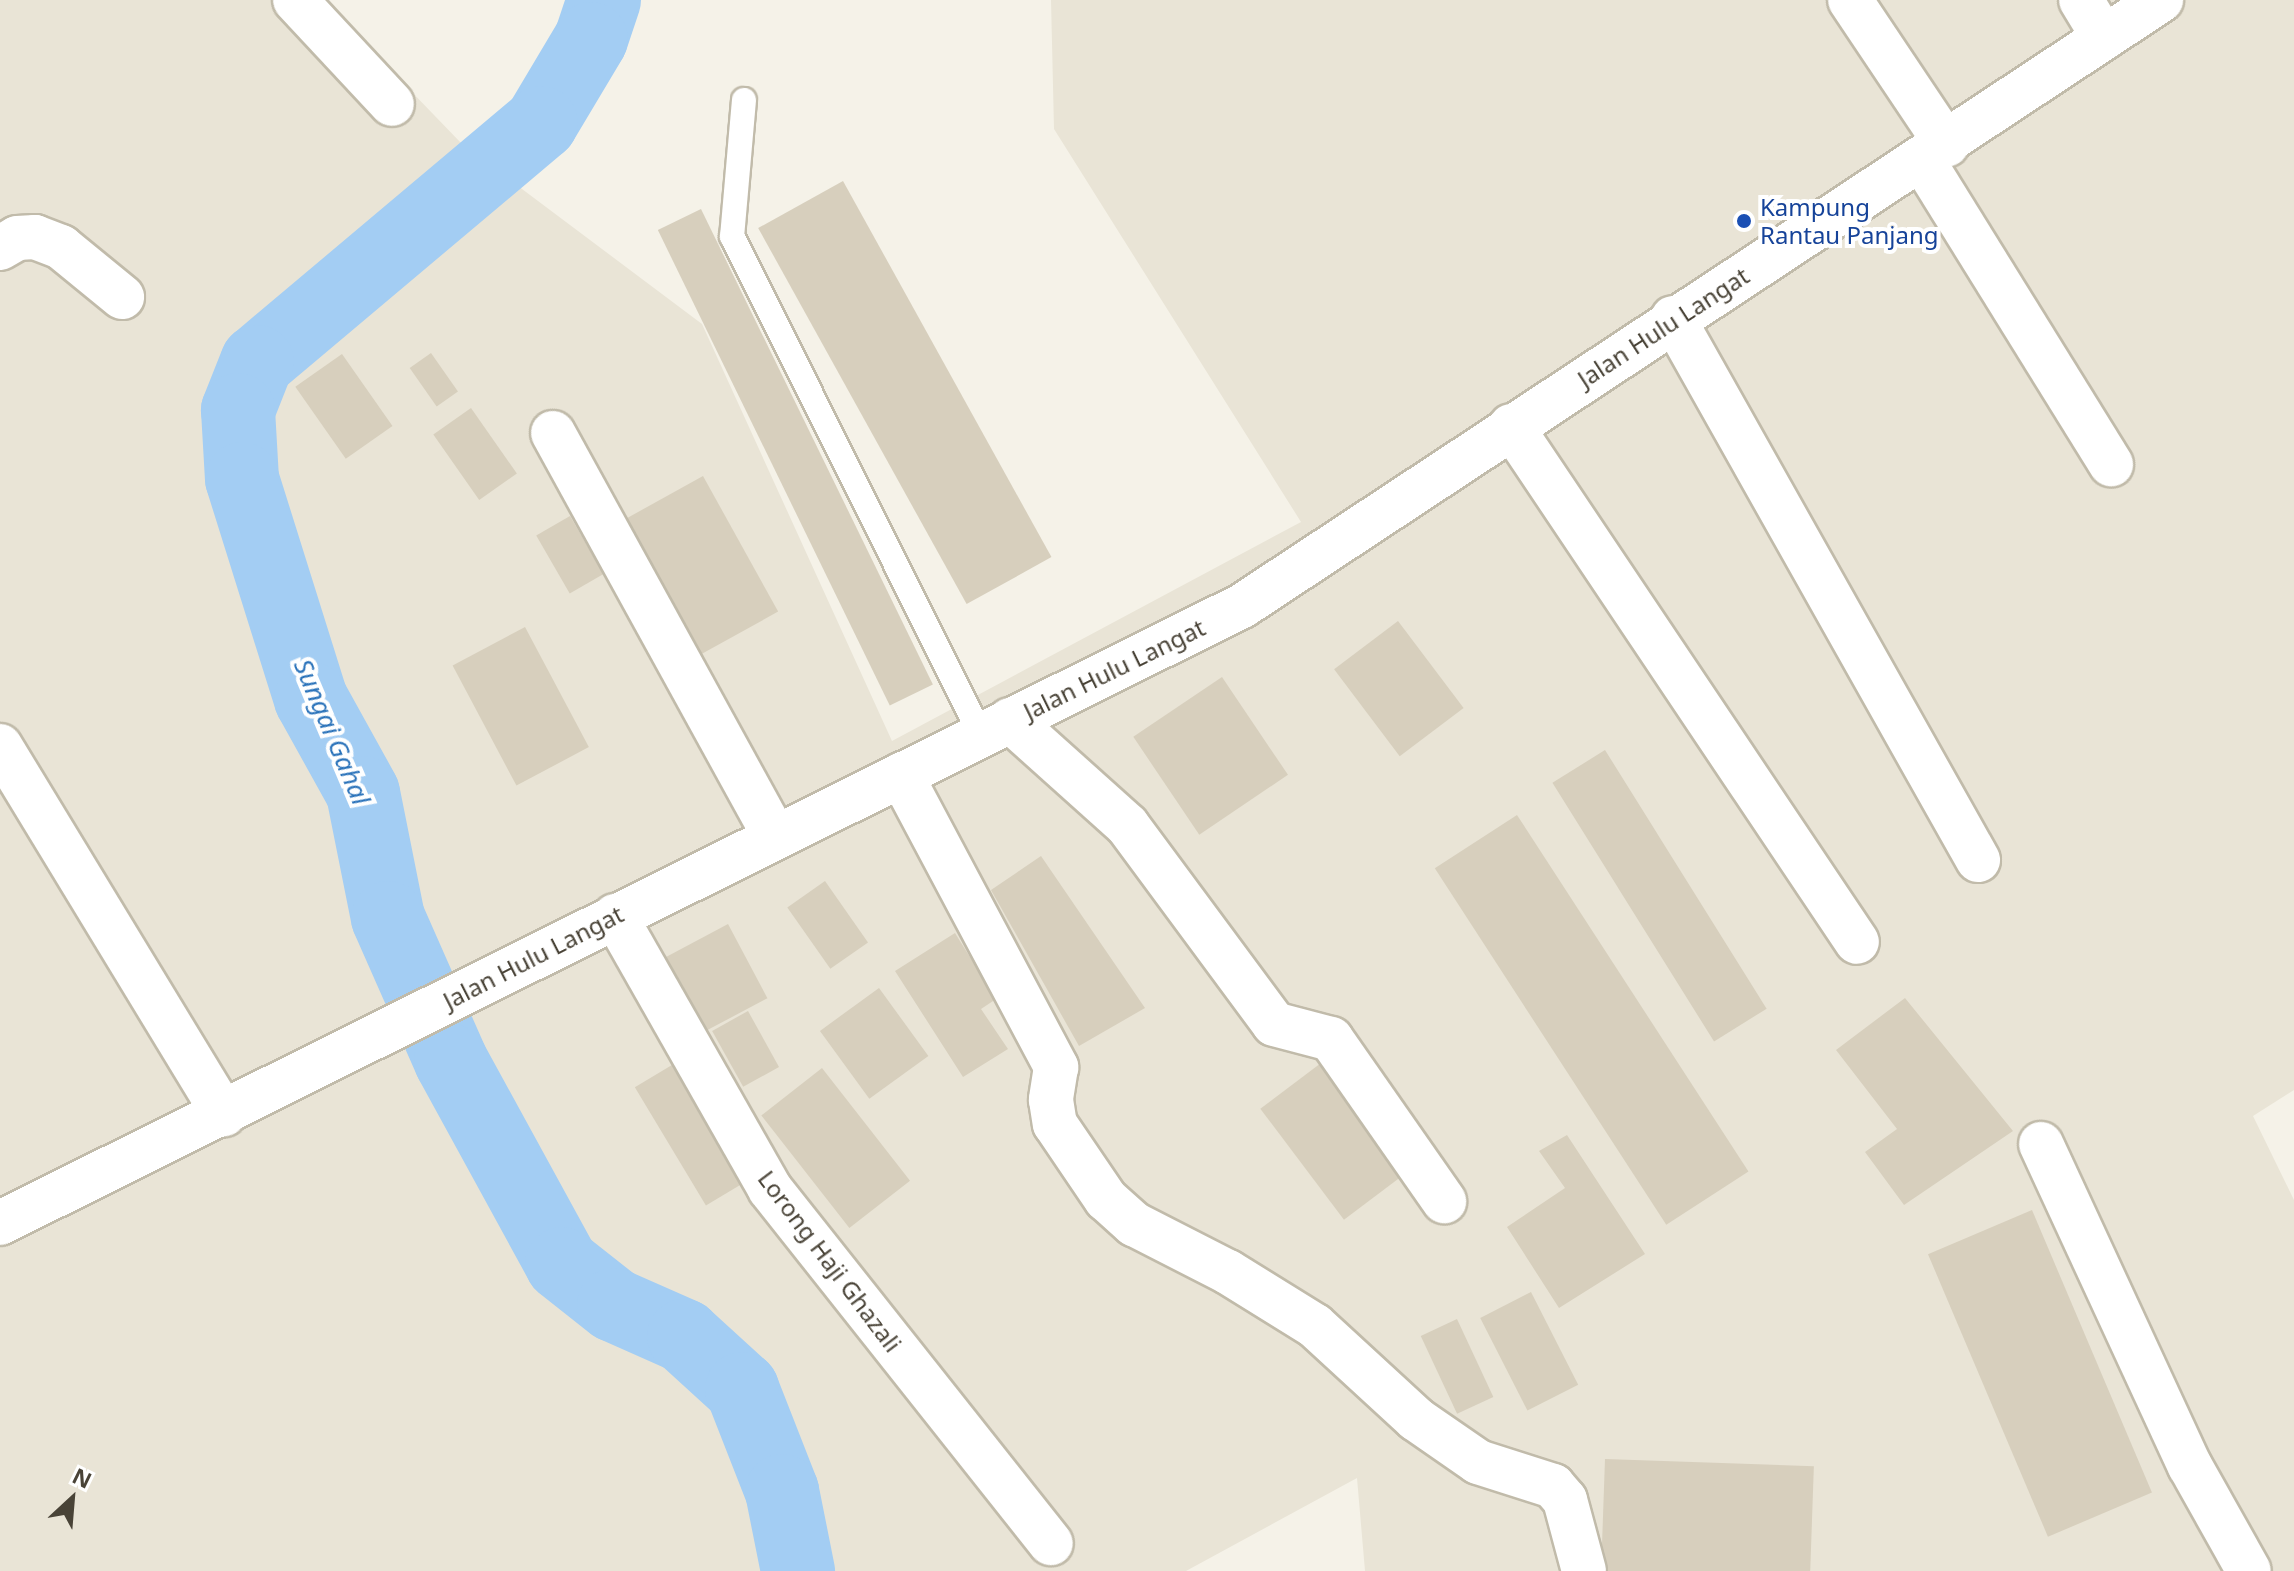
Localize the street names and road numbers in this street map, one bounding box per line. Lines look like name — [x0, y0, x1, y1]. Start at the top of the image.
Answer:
street label: Jalan Hulu Langat — [1572, 261, 1754, 393]
street label: Jalan Hulu Langat — [1019, 613, 1209, 725]
street label: Jalan Hulu Langat — [438, 899, 628, 1015]
street label: Lorong Haji Ghazali — [752, 1165, 908, 1357]

